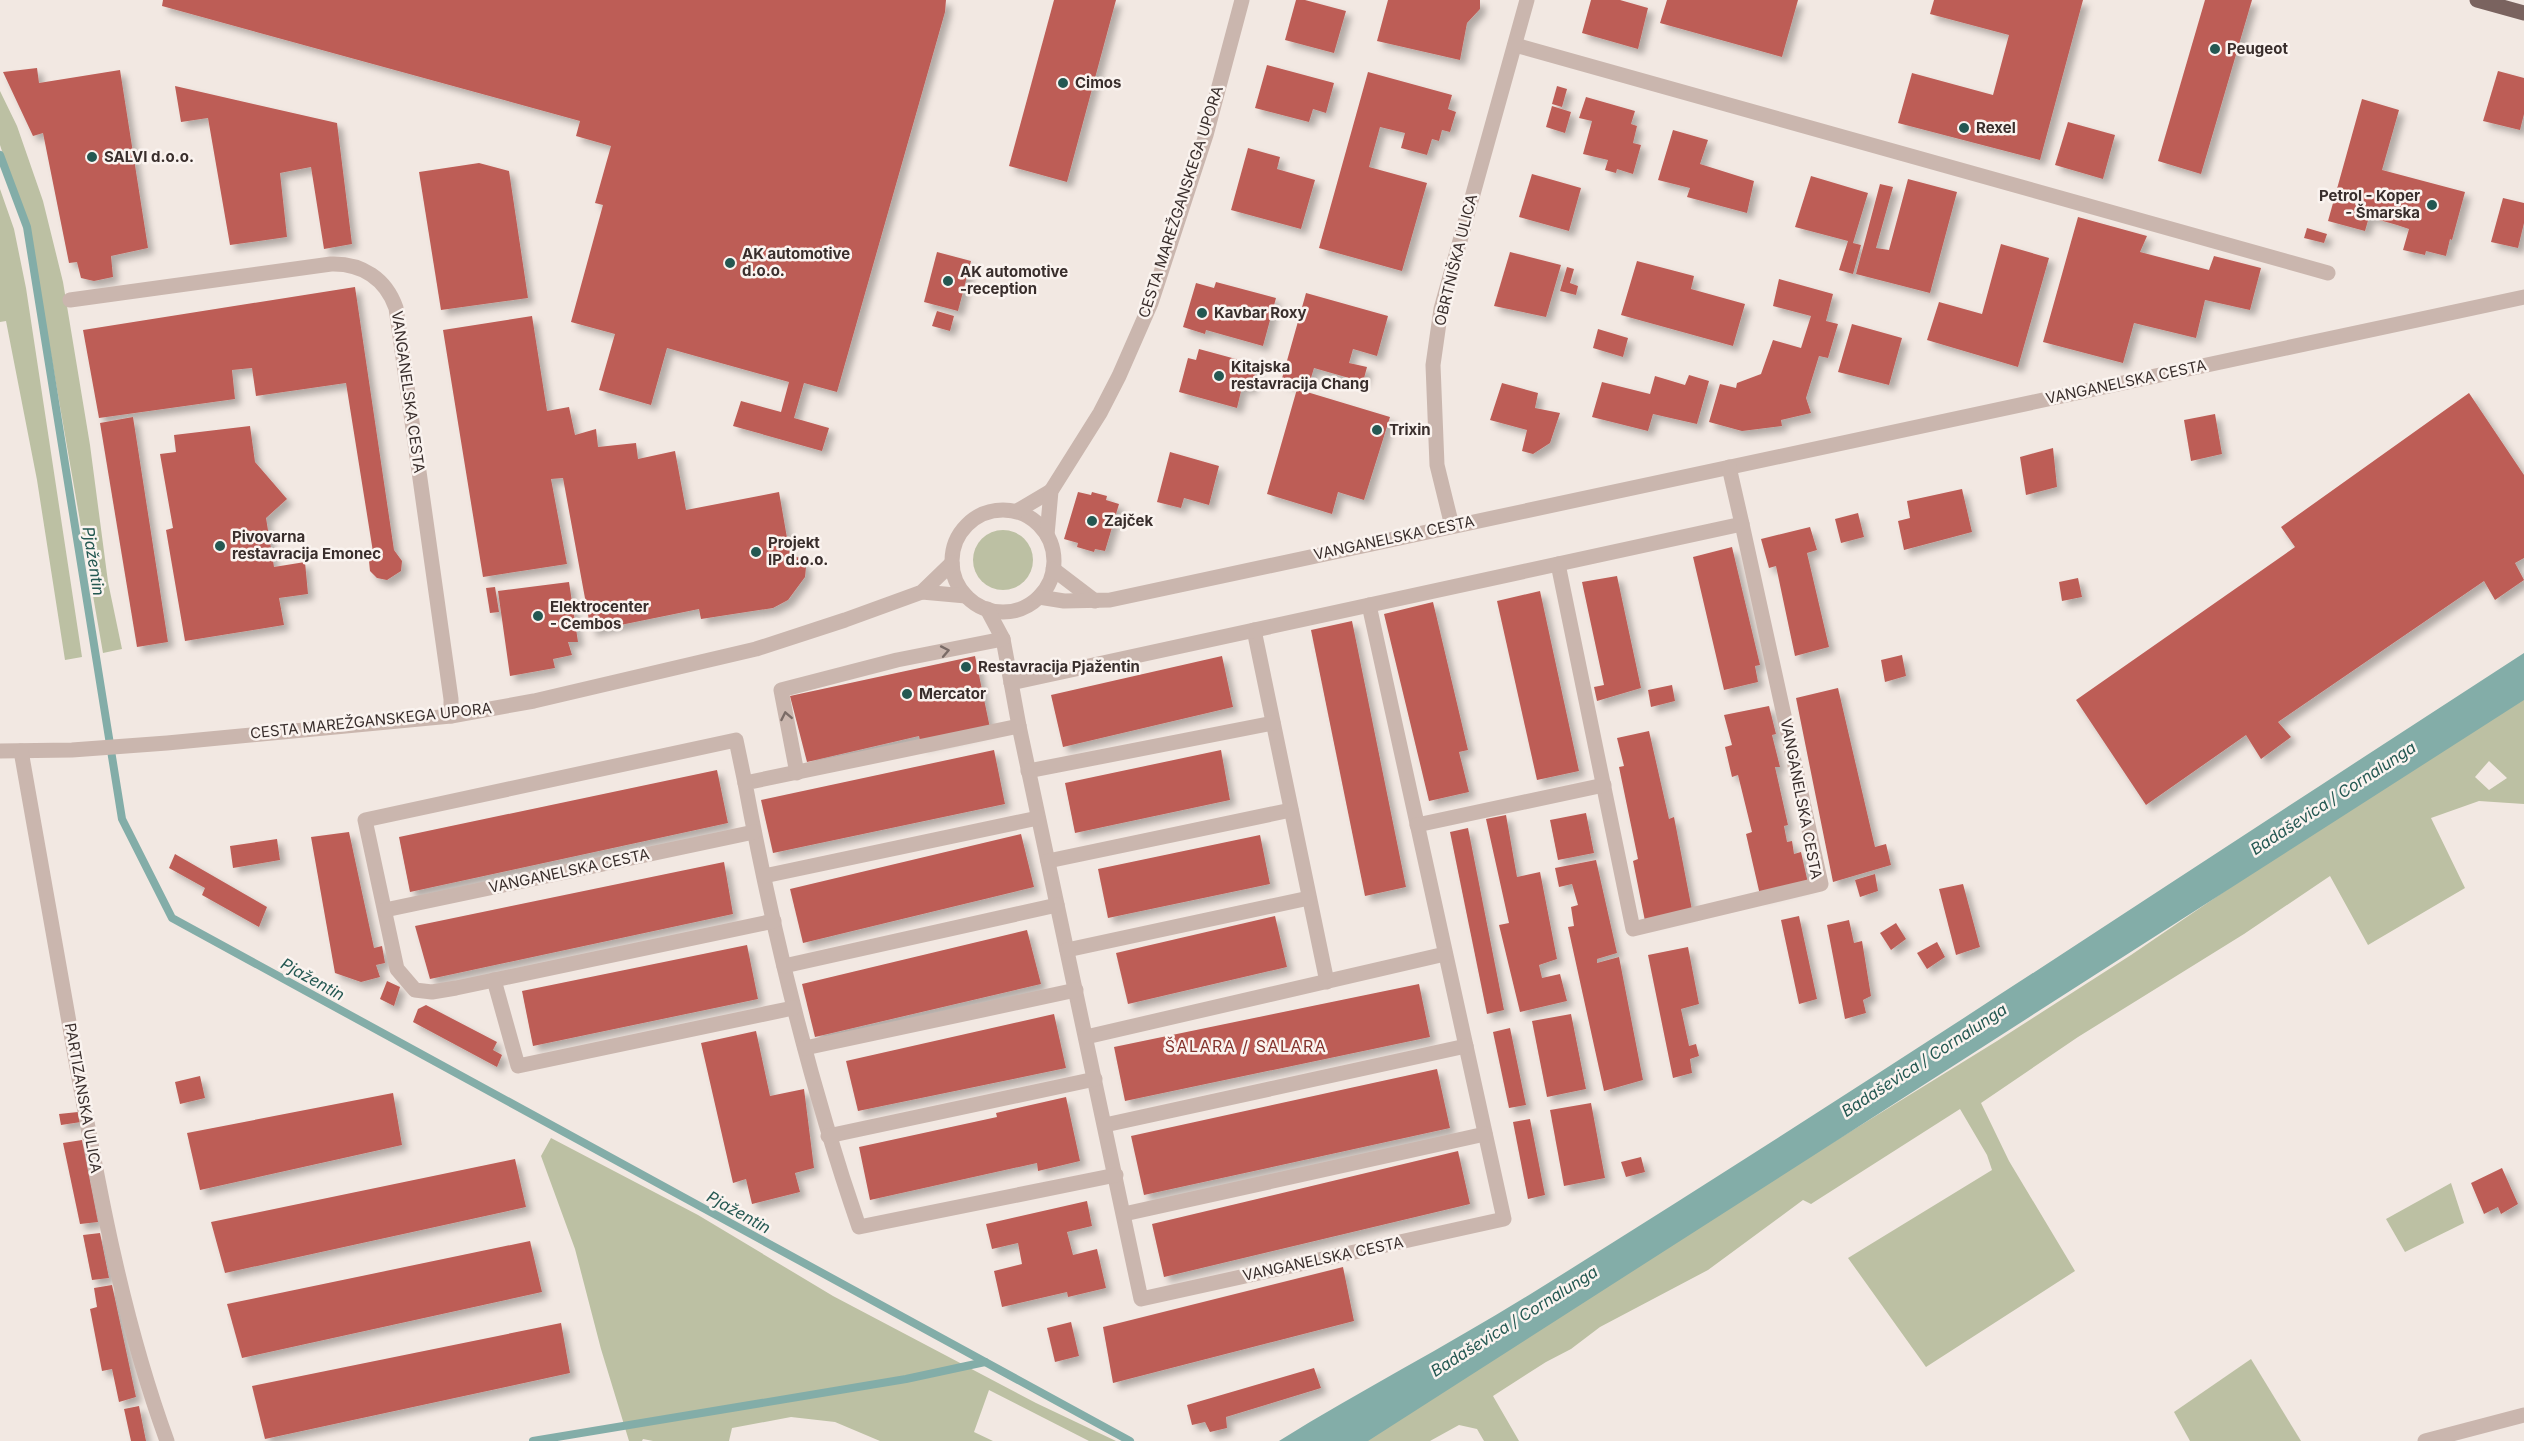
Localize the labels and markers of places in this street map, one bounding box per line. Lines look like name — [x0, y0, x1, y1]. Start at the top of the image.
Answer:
place label: Peugeot — [2227, 39, 2288, 58]
marker: Peugeot — [2208, 42, 2222, 56]
place label: Cimos — [1075, 73, 1121, 92]
marker: Cimos — [1056, 76, 1070, 90]
place label: Rexel — [1976, 118, 2016, 137]
marker: Rexel — [1957, 121, 1971, 135]
place label: SALVI d.o.o. — [104, 147, 194, 166]
marker: SALVI d.o.o. — [85, 150, 99, 164]
place label: Petrol - Koper - Šmarska — [2319, 186, 2420, 222]
marker: Petrol - Koper - Šmarska — [2425, 198, 2439, 212]
place label: AK automotive d.o.o. — [742, 244, 850, 280]
marker: AK automotive d.o.o. — [723, 256, 737, 270]
place label: AK automotive -reception — [960, 262, 1068, 298]
marker: AK automotive -reception — [941, 274, 955, 288]
place label: Kavbar Roxy — [1214, 303, 1307, 322]
marker: Kavbar Roxy — [1195, 306, 1209, 320]
place label: Kitajska restavracija Chang — [1231, 357, 1369, 393]
marker: Kitajska restavracija Chang — [1212, 369, 1226, 383]
place label: Trixin — [1389, 420, 1431, 439]
marker: Trixin — [1370, 423, 1384, 437]
place label: Zajček — [1104, 511, 1153, 530]
marker: Zajček — [1085, 514, 1099, 528]
place label: Pivovarna restavracija Emonec — [232, 527, 381, 563]
place label: Projekt IP d.o.o. — [768, 533, 828, 569]
marker: Pivovarna restavracija Emonec — [213, 539, 227, 553]
marker: Projekt IP d.o.o. — [749, 545, 763, 559]
place label: Elektrocenter - Cembos — [550, 597, 649, 633]
marker: Elektrocenter - Cembos — [531, 609, 545, 623]
place label: Restavracija Pjažentin — [978, 657, 1140, 676]
marker: Restavracija Pjažentin — [959, 660, 973, 674]
place label: Mercator — [919, 684, 986, 703]
marker: Mercator — [900, 687, 914, 701]

